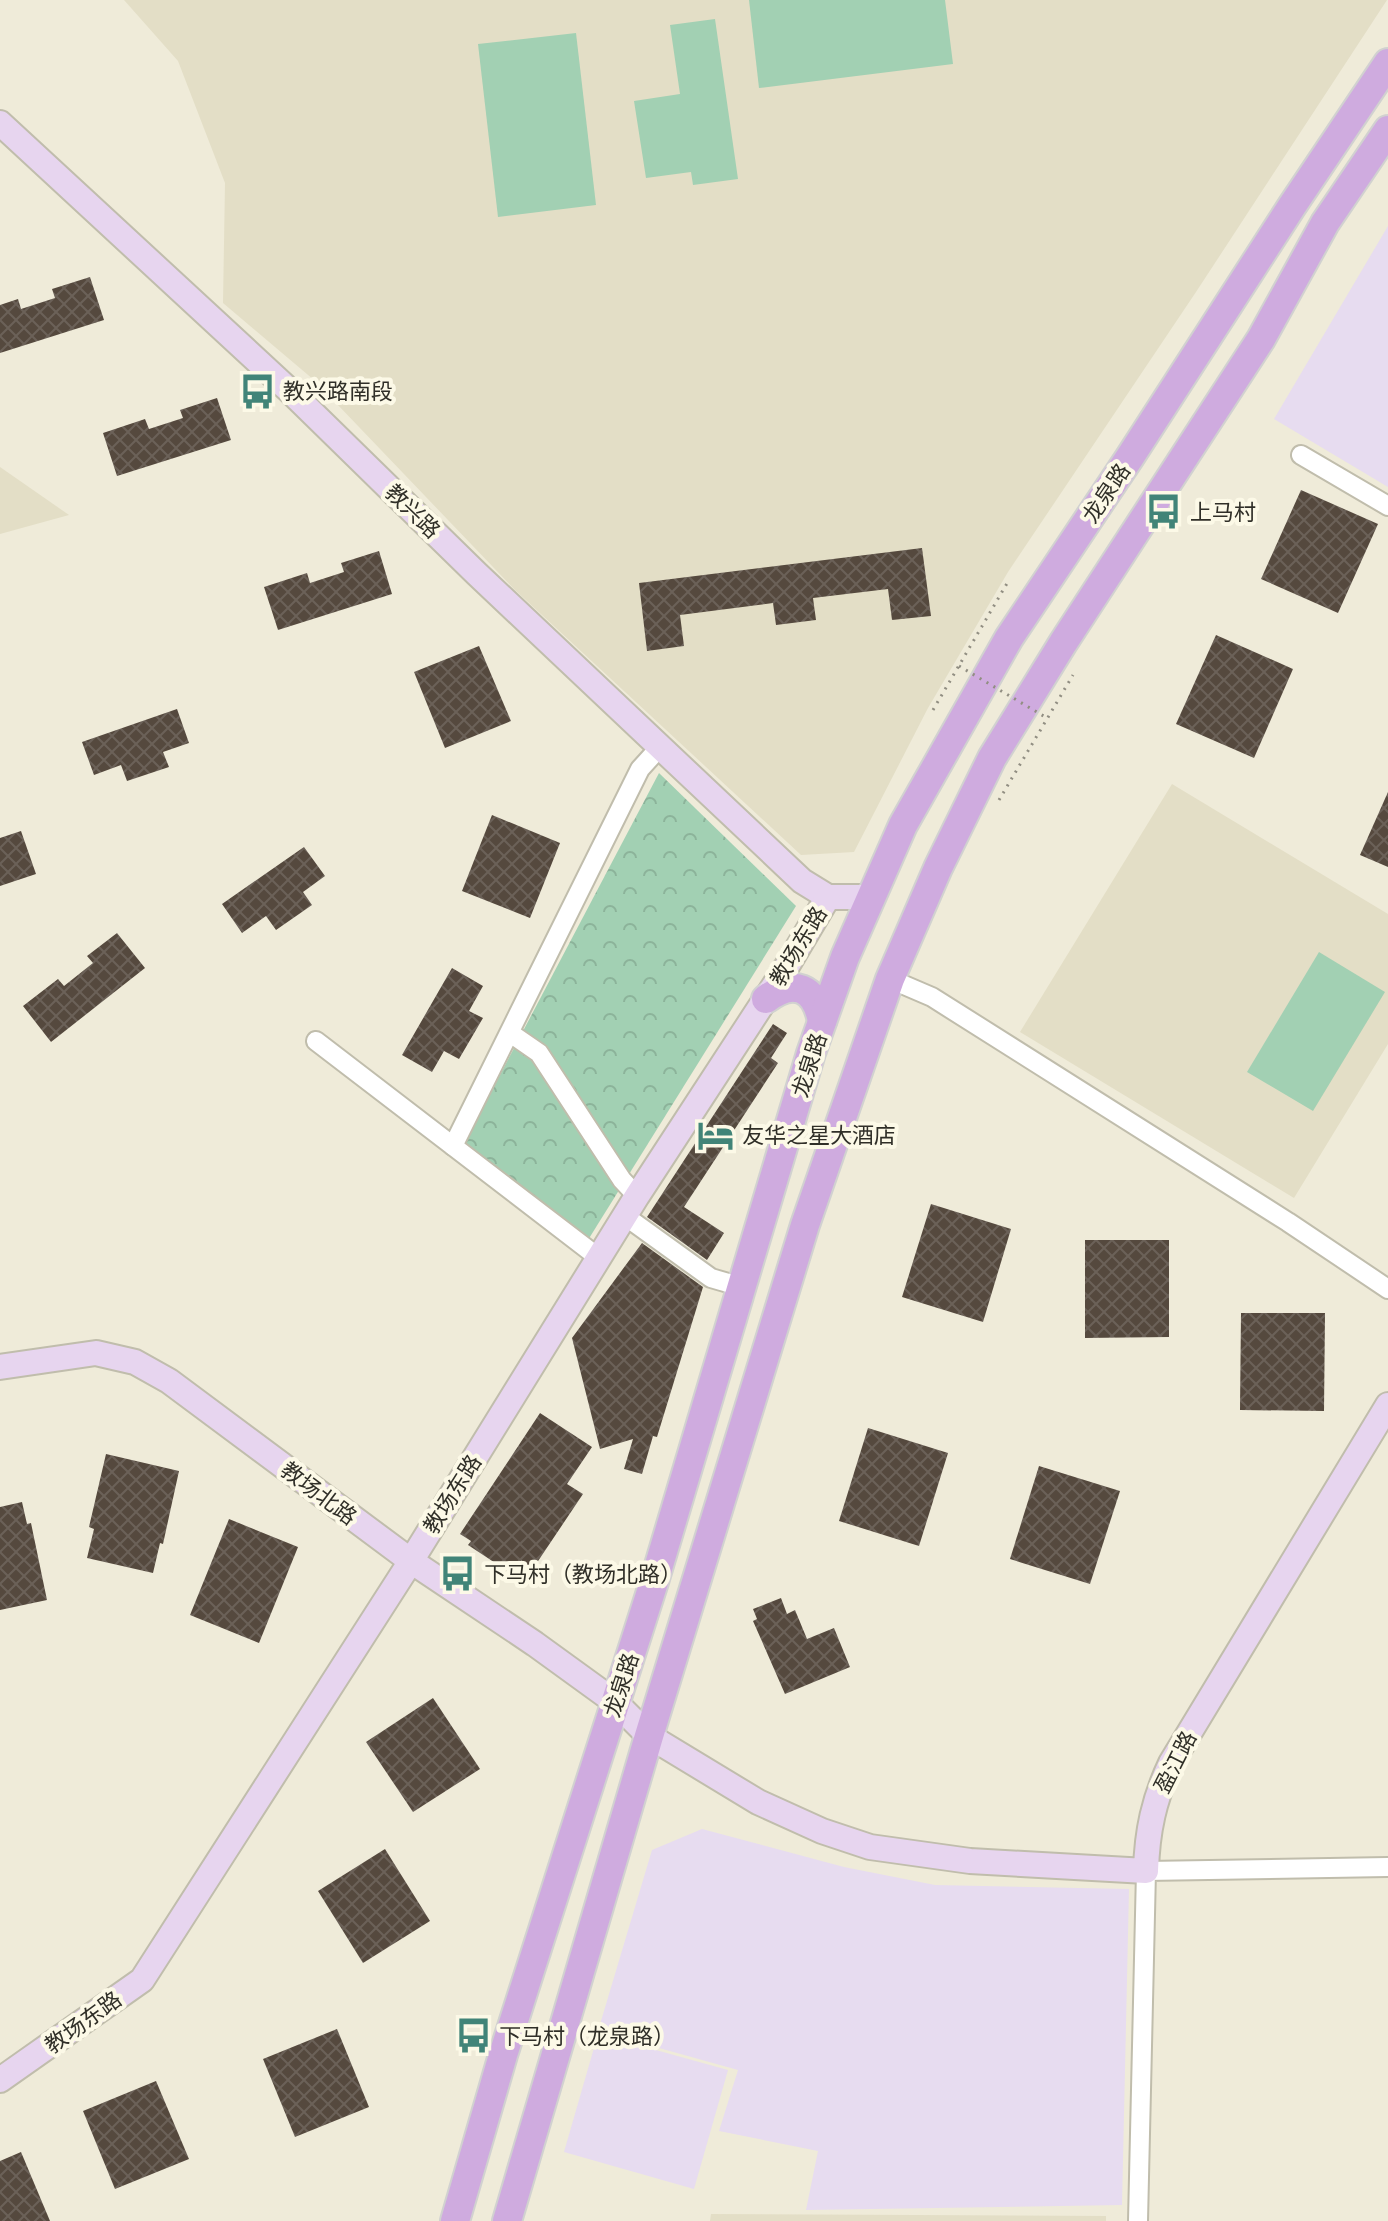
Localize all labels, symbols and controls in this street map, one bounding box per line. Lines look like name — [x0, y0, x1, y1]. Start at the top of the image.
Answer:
bus stop icon: 教兴路南段 — [238, 372, 276, 410]
place label: 教兴路南段 — [283, 376, 393, 405]
street label: 龙泉路 — [1075, 457, 1136, 528]
street label: 教兴路 — [380, 477, 447, 544]
bus stop icon: 上马村 — [1145, 493, 1183, 531]
place label: 上马村 — [1190, 497, 1256, 526]
street label: 教场东路 — [762, 901, 833, 991]
street label: 龙泉路 — [785, 1029, 833, 1101]
hotel icon: 友华之星大酒店 — [697, 1116, 735, 1154]
place label: 友华之星大酒店 — [742, 1120, 896, 1149]
street label: 教场东路 — [416, 1449, 487, 1539]
street label: 教场北路 — [275, 1455, 363, 1531]
bus stop icon: 下马村（教场北路） — [439, 1555, 477, 1593]
place label: 下马村（教场北路） — [484, 1559, 682, 1588]
street label: 龙泉路 — [597, 1649, 645, 1721]
street label: 盈江路 — [1147, 1726, 1202, 1798]
street label: 教场东路 — [39, 1984, 127, 2059]
bus stop icon: 下马村（龙泉路） — [454, 2017, 492, 2055]
place label: 下马村（龙泉路） — [499, 2021, 675, 2050]

